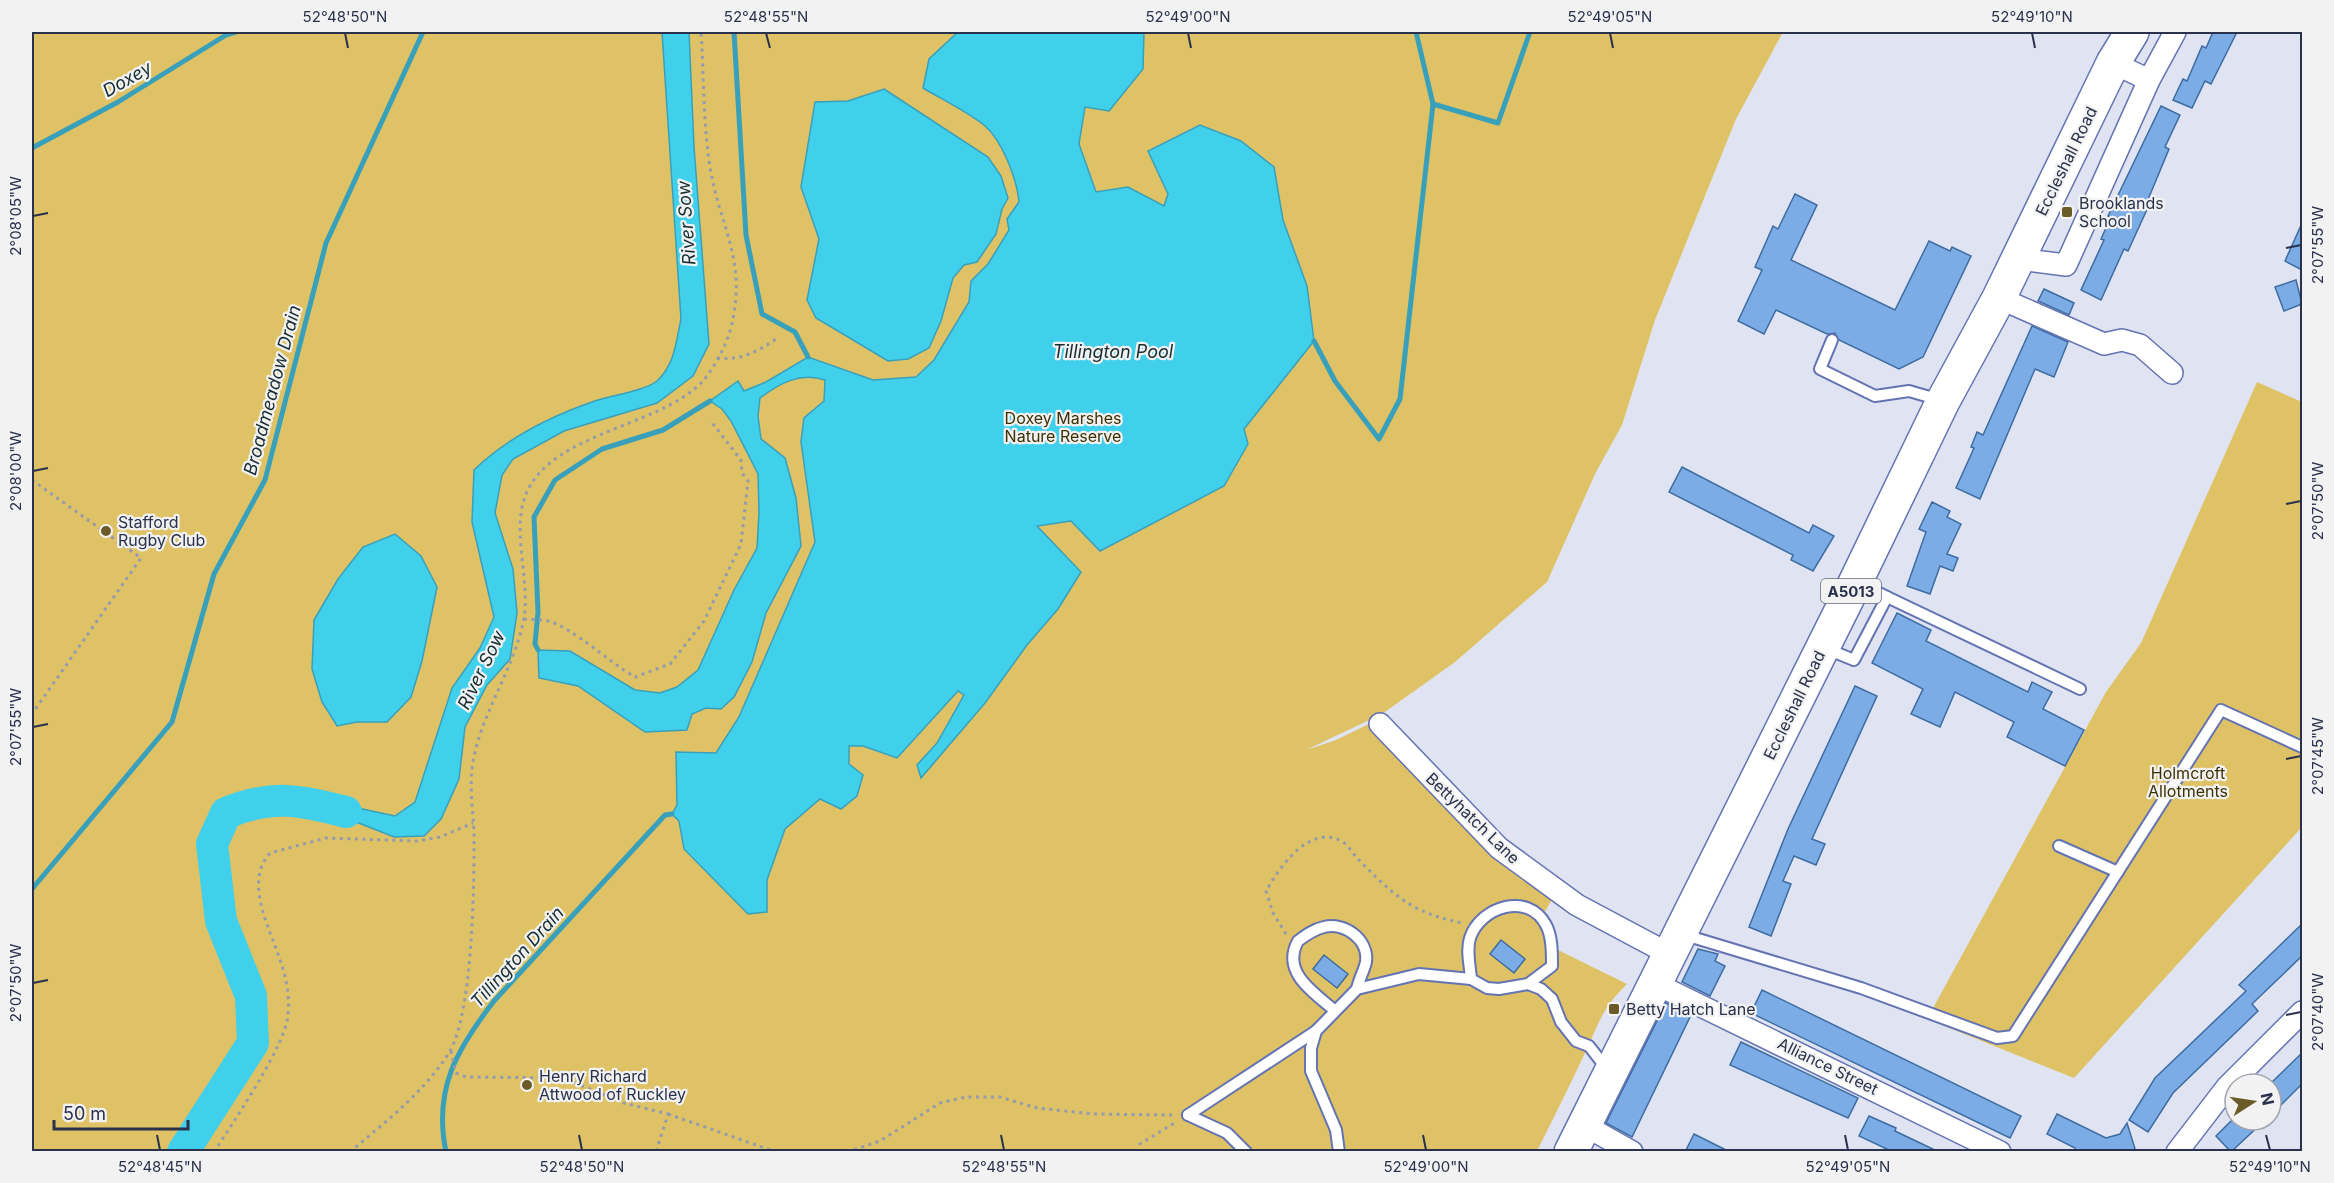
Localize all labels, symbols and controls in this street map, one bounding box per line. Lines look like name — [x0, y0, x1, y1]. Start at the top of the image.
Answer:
text: 52°48'50"N — [303, 7, 387, 26]
text: 52°48'55"N — [724, 7, 808, 26]
text: 52°49'00"N — [1145, 7, 1231, 26]
text: 52°49'05"N — [1568, 7, 1652, 26]
text: 52°49'10"N — [1991, 7, 2073, 26]
water label: Doxey — [99, 56, 156, 101]
street label: Eccleshall Road — [2031, 103, 2101, 219]
text: 2°08'05"W — [6, 176, 25, 256]
water label: River Sow — [673, 180, 699, 266]
place label: Brooklands School — [2079, 193, 2164, 231]
marker: Brooklands School — [2060, 205, 2074, 219]
text: 2°07'55"W — [2308, 206, 2327, 284]
water label: Broadmeadow Drain — [239, 303, 305, 477]
water label: Tillington Pool — [1053, 341, 1174, 362]
park label: Doxey Marshes Nature Reserve — [1005, 408, 1121, 446]
text: 2°08'00"W — [6, 431, 25, 511]
text: 2°07'50"W — [2308, 462, 2327, 540]
place label: Stafford Rugby Club — [118, 512, 205, 550]
marker: Stafford Rugby Club — [99, 524, 113, 538]
road number: A5013 — [1821, 579, 1881, 603]
water label: River Sow — [453, 627, 509, 713]
street label: Eccleshall Road — [1759, 647, 1829, 763]
text: 2°07'55"W — [6, 688, 25, 766]
text: 2°07'45"W — [2308, 717, 2327, 795]
park label: Holmcroft Allotments — [2148, 763, 2228, 801]
street label: Bettyhatch Lane — [1422, 768, 1524, 868]
water label: Tillington Drain — [466, 902, 568, 1012]
text: 2°07'50"W — [6, 944, 25, 1022]
text: 2°07'40"W — [2308, 973, 2327, 1051]
place label: Betty Hatch Lane — [1626, 999, 1756, 1019]
marker: Betty Hatch Lane — [1607, 1002, 1621, 1016]
street label: Alliance Street — [1775, 1033, 1881, 1099]
place label: Henry Richard Attwood of Ruckley — [539, 1066, 686, 1104]
north arrow — [2223, 1072, 2283, 1132]
marker: Henry Richard Attwood of Ruckley — [520, 1078, 534, 1092]
text: N — [2257, 1091, 2279, 1107]
scale bar — [54, 1093, 188, 1131]
text: 50 m — [63, 1103, 106, 1124]
text: 52°48'45"N — [118, 1157, 202, 1176]
text: 52°48'50"N — [540, 1157, 624, 1176]
text: 52°48'55"N — [962, 1157, 1046, 1176]
text: 52°49'00"N — [1383, 1157, 1469, 1176]
text: 52°49'05"N — [1806, 1157, 1890, 1176]
text: 52°49'10"N — [2229, 1157, 2311, 1176]

